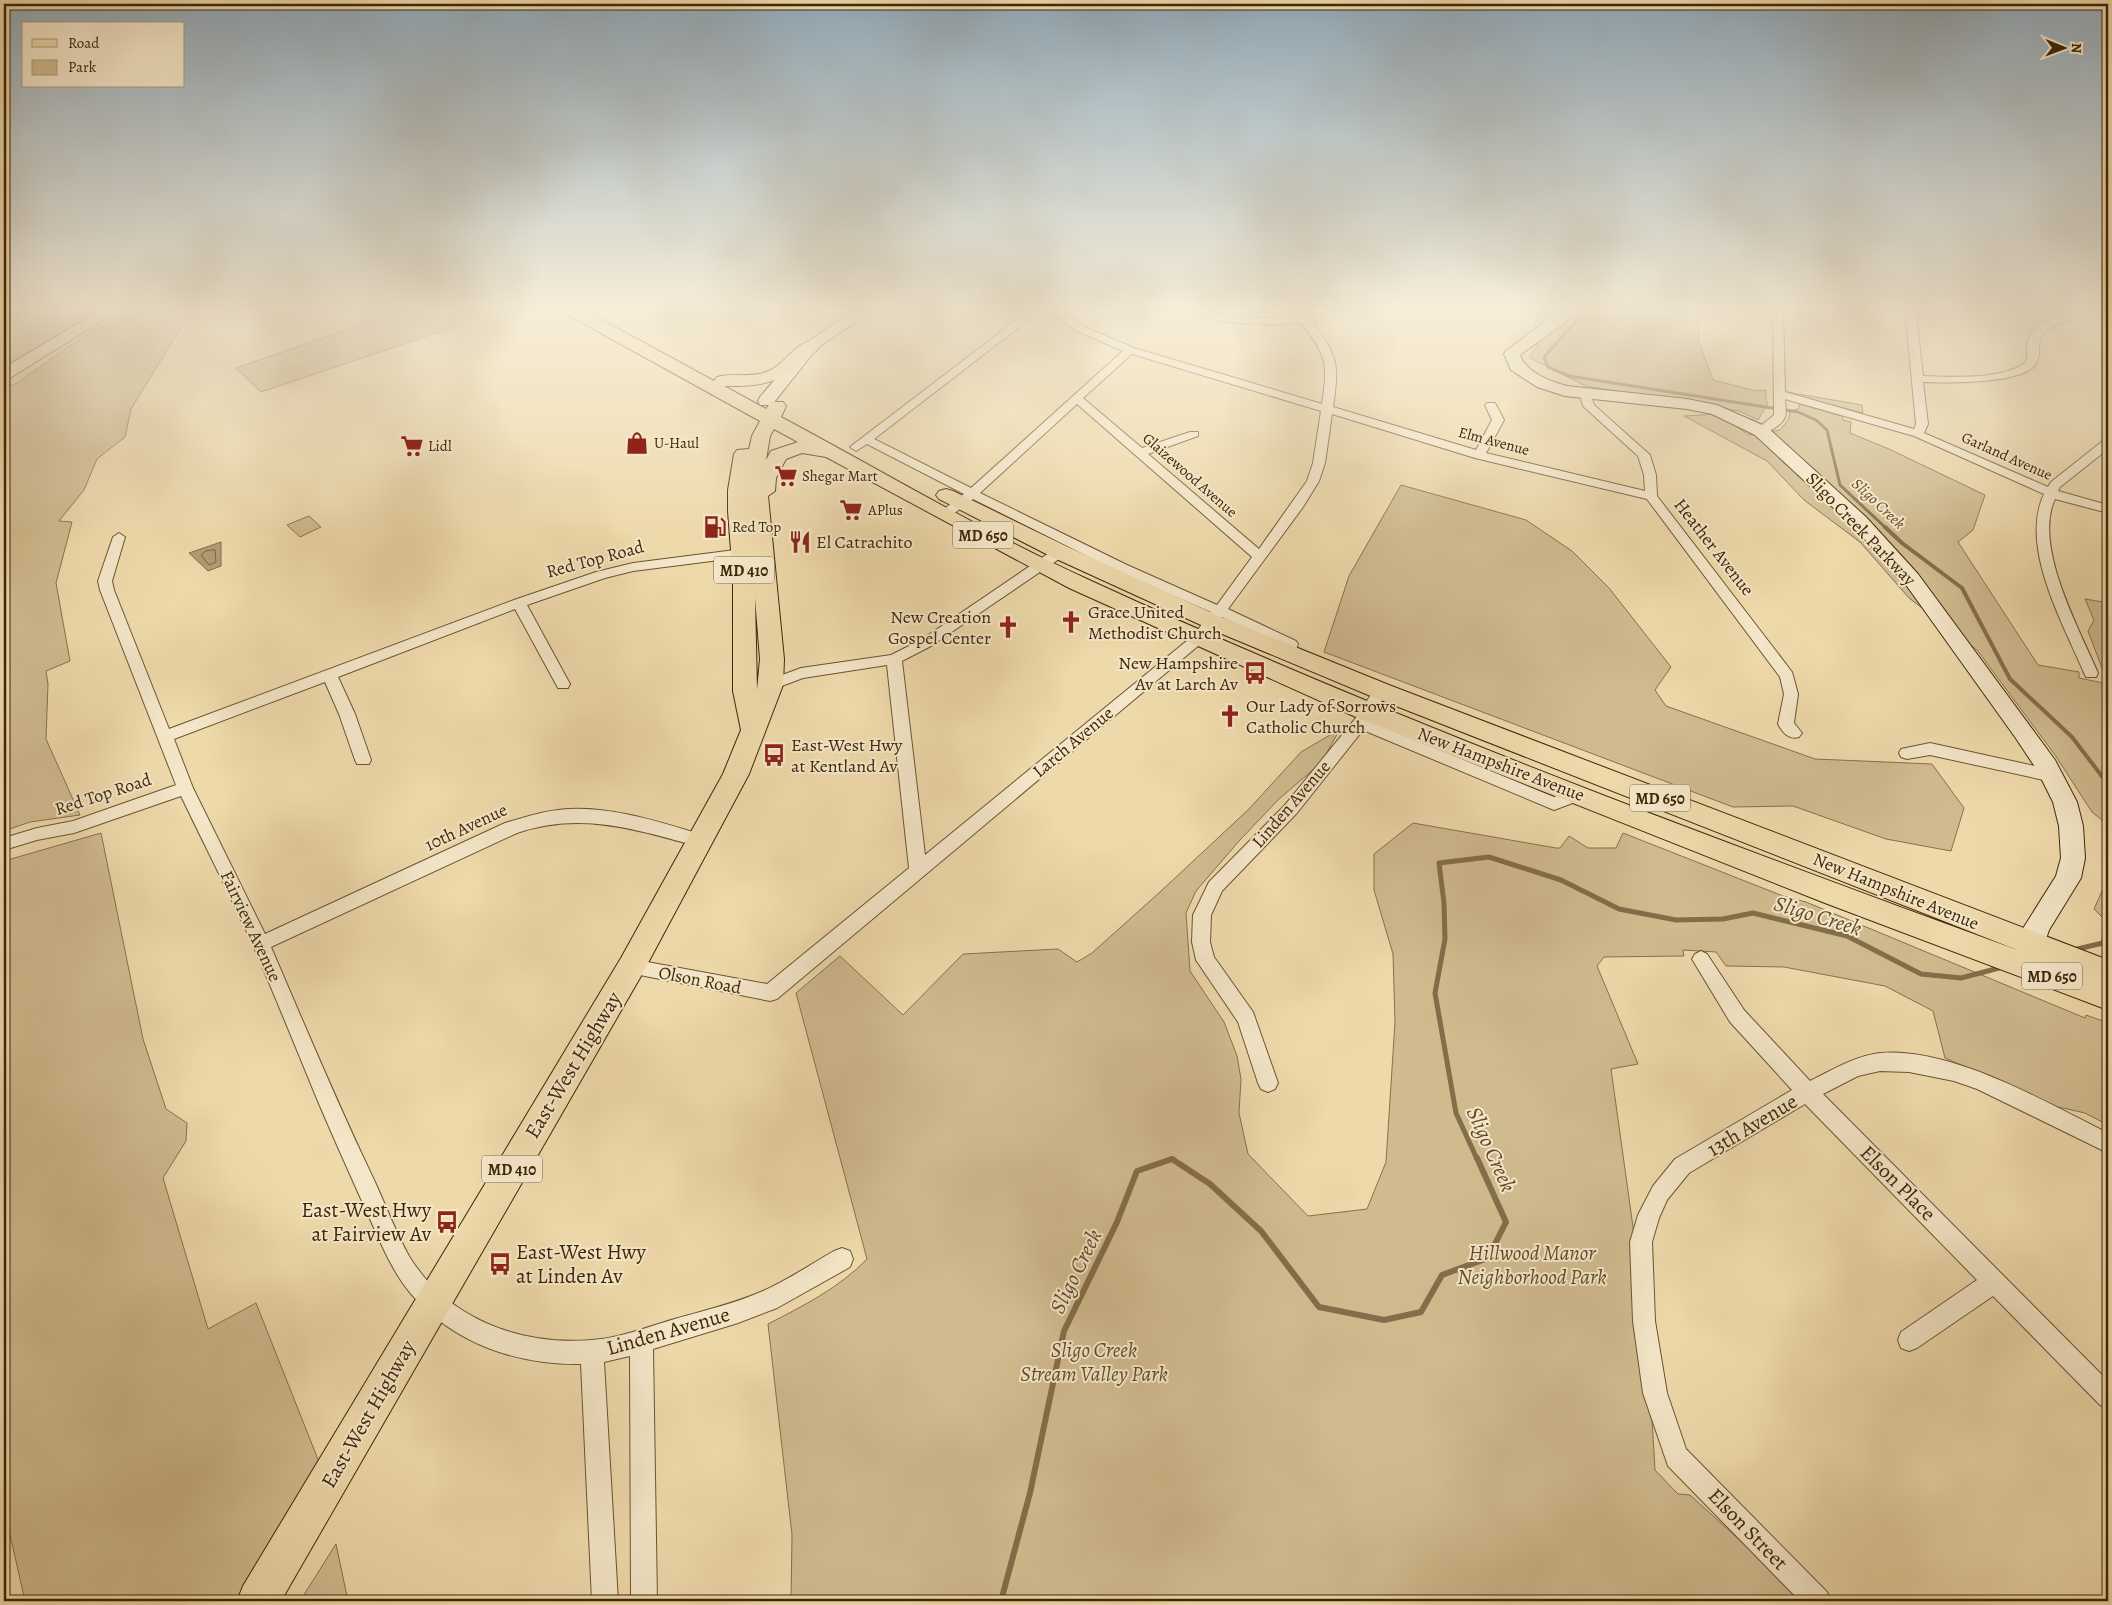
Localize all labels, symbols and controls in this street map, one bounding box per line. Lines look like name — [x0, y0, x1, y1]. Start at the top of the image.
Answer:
legend — [22, 22, 185, 88]
north arrow — [2040, 22, 2090, 72]
text: Road — [68, 33, 100, 53]
text: N — [2067, 43, 2086, 53]
text: Park — [68, 57, 97, 77]
street label: Elm Avenue — [1456, 422, 1532, 460]
street label: Garland Avenue — [1959, 427, 2056, 485]
street label: Glaizewood Avenue — [1138, 428, 1242, 522]
shop icon: U-Haul — [624, 430, 650, 456]
supermarket icon: Lidl — [399, 433, 425, 459]
place label: U-Haul — [654, 433, 699, 453]
place label: Lidl — [428, 436, 452, 456]
supermarket icon: Shegar Mart — [773, 463, 799, 489]
place label: Shegar Mart — [802, 466, 878, 486]
street label: Sligo Creek Parkway — [1801, 467, 1922, 592]
water label: Sligo Creek — [1847, 473, 1910, 534]
street label: Heather Avenue — [1668, 493, 1760, 601]
supermarket icon: APlus — [838, 497, 864, 523]
place label: APlus — [867, 500, 903, 520]
fuel station icon: Red Top — [702, 514, 728, 540]
place label: Red Top — [732, 517, 781, 537]
road number: MD 650 — [953, 522, 1013, 548]
restaurant icon: El Catrachito — [787, 529, 813, 555]
place label: El Catrachito — [816, 530, 913, 554]
street label: Red Top Road — [544, 534, 647, 584]
road number: MD 410 — [714, 556, 774, 584]
place label: Grace United Methodist Church — [1088, 600, 1222, 645]
place label: New Creation Gospel Center — [888, 605, 991, 650]
church icon: Grace United Methodist Church — [1058, 609, 1084, 635]
church icon: New Creation Gospel Center — [995, 614, 1021, 640]
place label: New Hampshire Av at Larch Av — [1118, 651, 1239, 696]
bus stop icon: New Hampshire Av at Larch Av — [1242, 660, 1268, 686]
place label: Our Lady of Sorrows Catholic Church — [1246, 694, 1396, 739]
street label: Larch Avenue — [1028, 701, 1118, 783]
church icon: Our Lady of Sorrows Catholic Church — [1217, 703, 1243, 729]
street label: New Hampshire Avenue — [1414, 721, 1588, 807]
place label: East-West Hwy at Kentland Av — [791, 733, 903, 778]
bus stop icon: East-West Hwy at Kentland Av — [761, 742, 787, 768]
street label: Linden Avenue — [1246, 755, 1336, 853]
street label: Red Top Road — [52, 767, 155, 821]
road number: MD 650 — [1630, 784, 1690, 811]
street label: 10th Avenue — [421, 797, 511, 857]
street label: New Hampshire Avenue — [1810, 847, 1982, 935]
street label: Fairview Avenue — [215, 867, 287, 985]
water label: Sligo Creek — [1770, 888, 1866, 944]
street label: Olson Road — [657, 960, 744, 1000]
road number: MD 650 — [2022, 962, 2082, 989]
street label: East-West Highway — [518, 986, 628, 1144]
street label: 13th Avenue — [1702, 1087, 1802, 1163]
water label: Sligo Creek — [1459, 1102, 1523, 1197]
street label: Elson Place — [1854, 1139, 1942, 1227]
road number: MD 410 — [482, 1156, 542, 1182]
place label: East-West Hwy at Fairview Av — [301, 1196, 432, 1248]
bus stop icon: East-West Hwy at Fairview Av — [434, 1209, 460, 1235]
water label: Sligo Creek — [1043, 1224, 1109, 1319]
place label: East-West Hwy at Linden Av — [516, 1238, 646, 1290]
park label: Hillwood Manor Neighborhood Park — [1457, 1239, 1607, 1291]
bus stop icon: East-West Hwy at Linden Av — [487, 1251, 513, 1277]
street label: Linden Avenue — [603, 1300, 733, 1362]
street label: East-West Highway — [314, 1334, 422, 1493]
park label: Sligo Creek Stream Valley Park — [1020, 1336, 1168, 1388]
street label: Elson Street — [1702, 1482, 1794, 1576]

